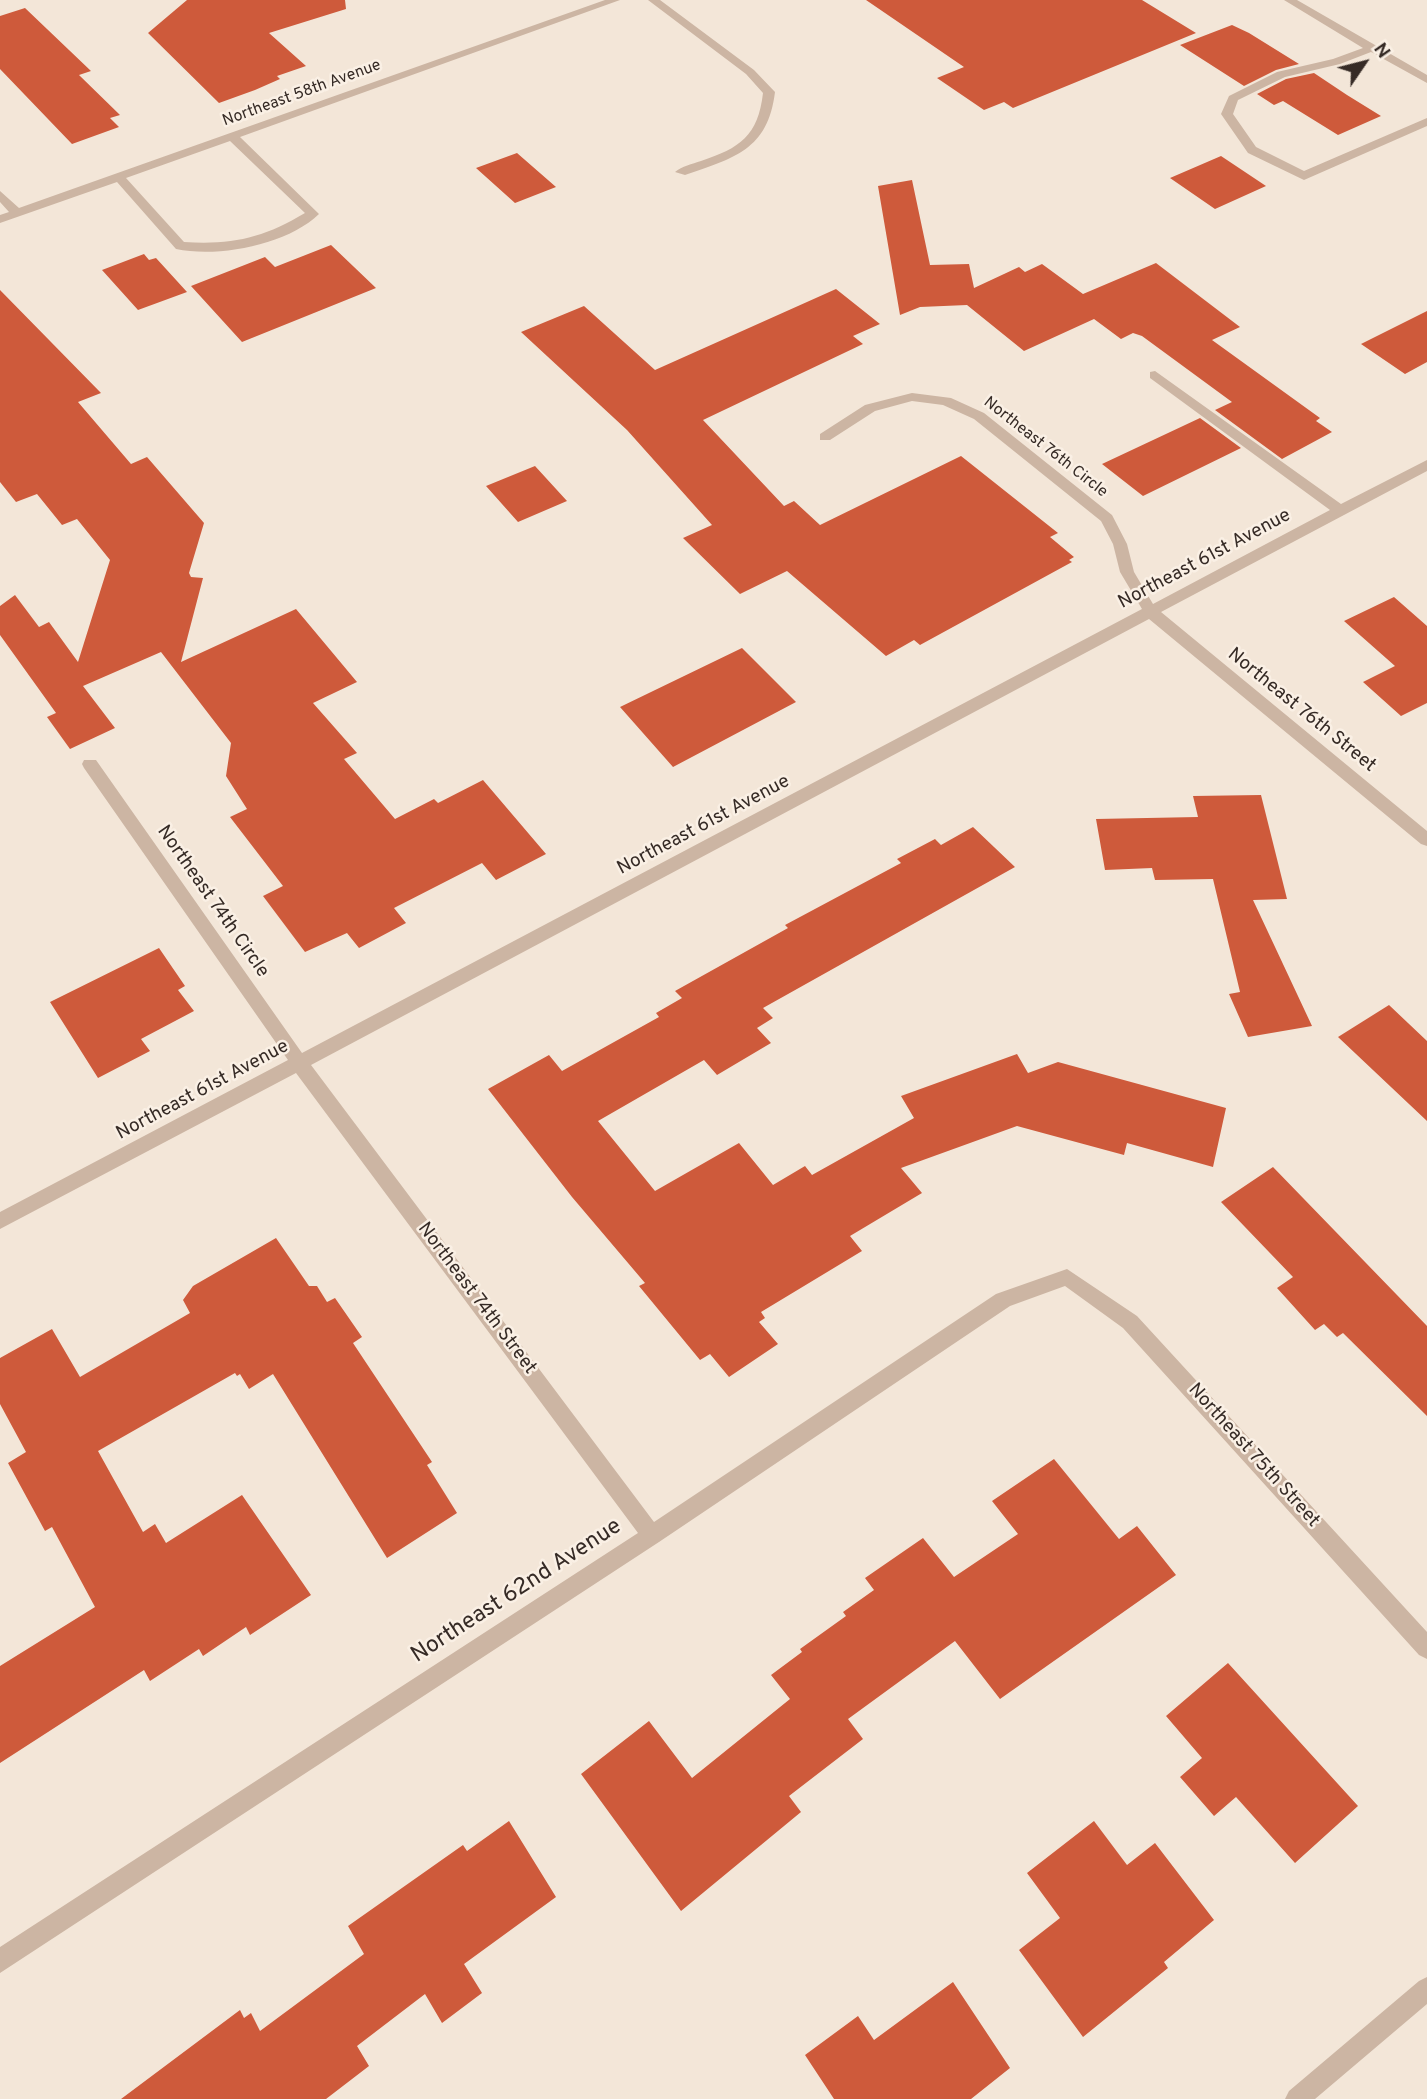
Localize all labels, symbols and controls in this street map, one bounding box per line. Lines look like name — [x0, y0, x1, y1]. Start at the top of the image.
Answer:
north arrow — [1329, 28, 1399, 98]
text: N — [1367, 38, 1395, 63]
street label: Northeast 58th Avenue — [220, 56, 384, 132]
street label: Northeast 76th Circle — [979, 394, 1111, 502]
street label: Northeast 61st Avenue — [1115, 505, 1295, 615]
street label: Northeast 76th Street — [1222, 644, 1380, 778]
street label: Northeast 61st Avenue — [614, 771, 794, 881]
street label: Northeast 74th Circle — [151, 822, 273, 982]
street label: Northeast 61st Avenue — [113, 1036, 293, 1146]
street label: Northeast 74th Street — [412, 1219, 540, 1379]
street label: Northeast 75th Street — [1182, 1379, 1324, 1533]
street label: Northeast 62nd Avenue — [407, 1514, 627, 1670]

